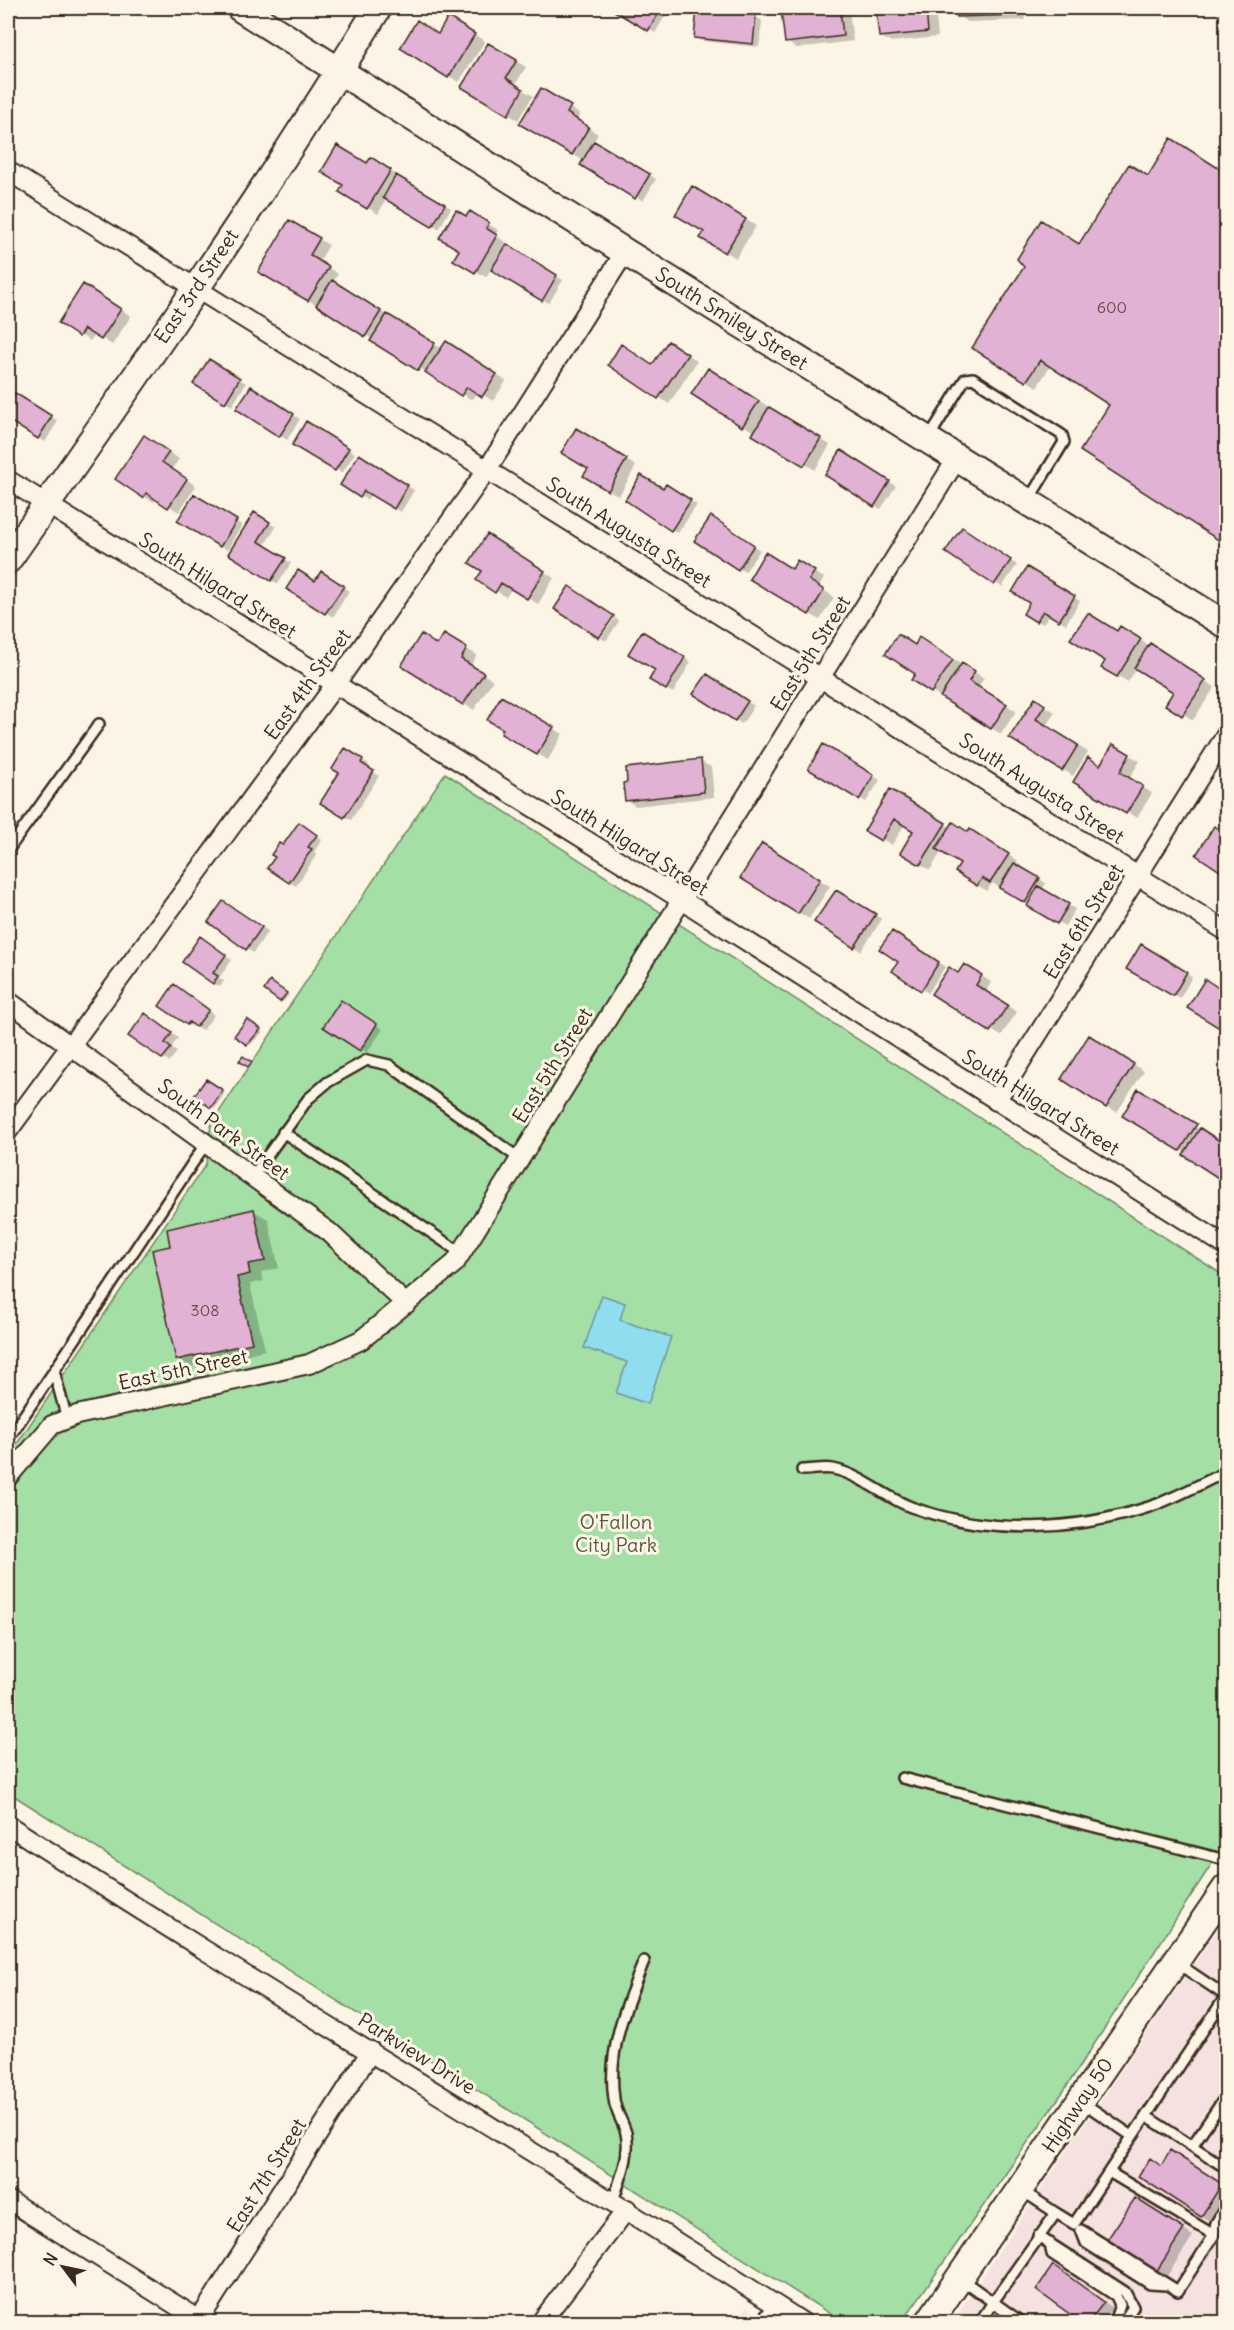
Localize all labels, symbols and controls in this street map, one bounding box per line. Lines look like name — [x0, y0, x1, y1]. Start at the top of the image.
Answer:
street label: East 3rd Street — [149, 224, 244, 348]
street label: South Smiley Street — [651, 261, 813, 375]
house number: 600 — [1097, 297, 1127, 317]
street label: South Augusta Street — [542, 471, 716, 593]
street label: South Hilgard Street — [135, 526, 302, 644]
street label: East 5th Street — [765, 590, 856, 715]
street label: East 4th Street — [258, 623, 356, 745]
street label: South Augusta Street — [955, 727, 1129, 849]
street label: South Hilgard Street — [547, 783, 714, 901]
street label: East 6th Street — [1038, 858, 1129, 983]
street label: East 5th Street — [507, 1002, 598, 1127]
street label: South Hilgard Street — [958, 1043, 1125, 1161]
street label: South Park Street — [153, 1073, 295, 1185]
house number: 308 — [191, 1300, 219, 1320]
street label: East 5th Street — [116, 1343, 250, 1395]
park label: O'Fallon City Park — [575, 1509, 657, 1557]
street label: Parkview Drive — [354, 2007, 480, 2099]
street label: Highway 50 — [1036, 2053, 1118, 2157]
street label: East 7th Street — [221, 2113, 311, 2237]
north arrow — [33, 2237, 93, 2297]
text: N — [39, 2249, 62, 2269]

